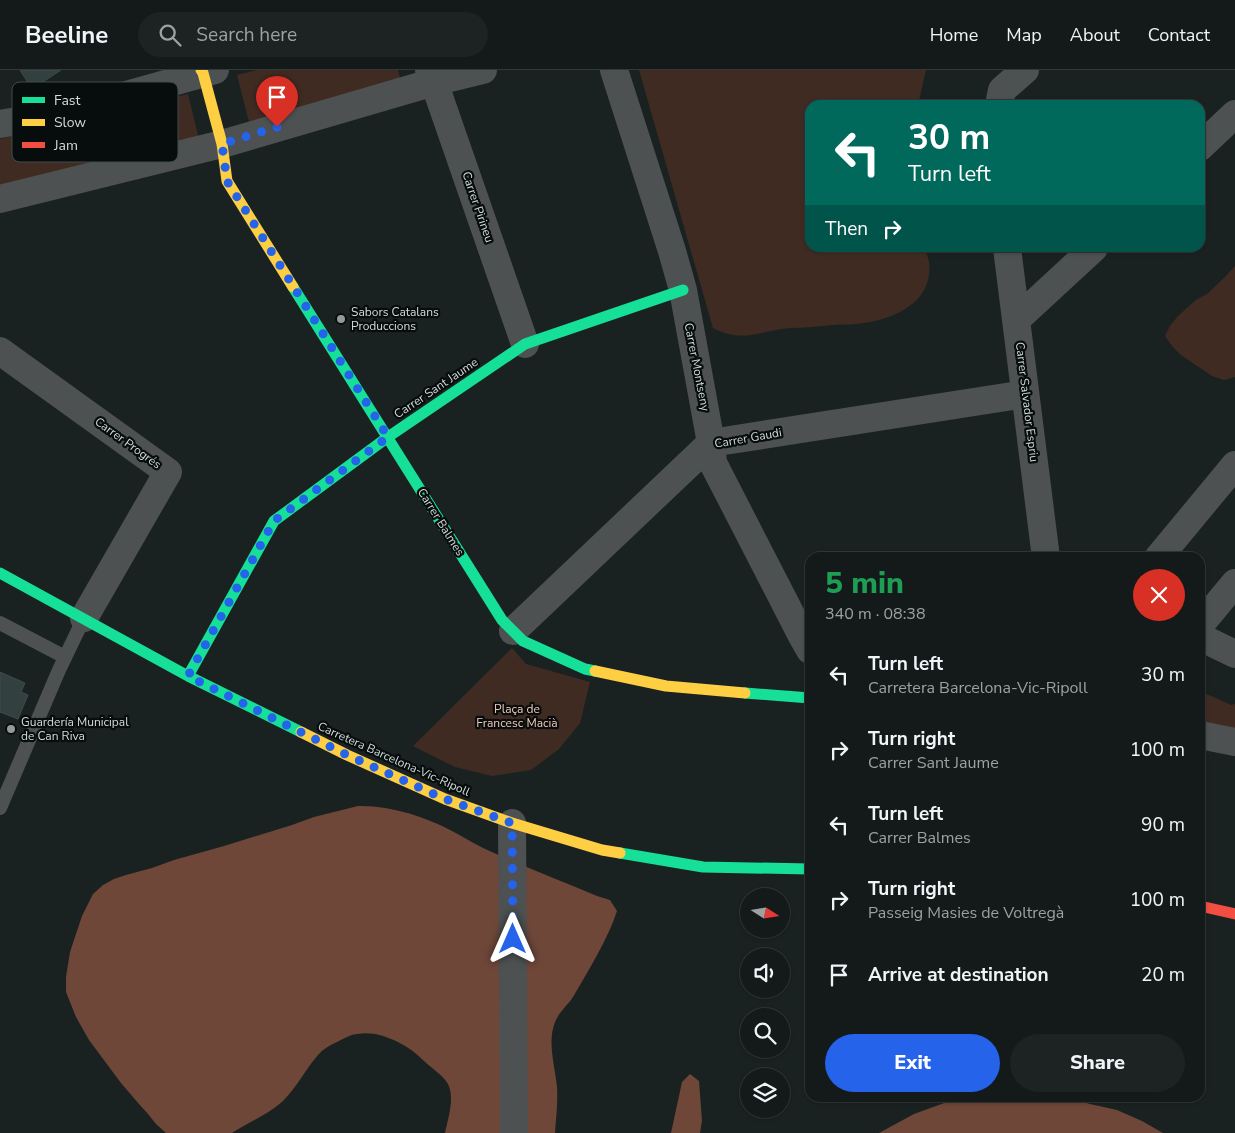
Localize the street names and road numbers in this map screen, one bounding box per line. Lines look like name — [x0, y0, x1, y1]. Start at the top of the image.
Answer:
street label: Carrer Pirineu — [458, 169, 498, 245]
street label: Carrer Montseny — [681, 322, 714, 413]
street label: Carrer Salvador Espriu — [1012, 341, 1042, 463]
street label: Carrer Sant Jaume — [391, 354, 481, 422]
street label: Carrer Progrés — [92, 414, 165, 473]
street label: Carrer Gaudi — [713, 424, 783, 452]
street label: Carrer Balmes — [414, 485, 468, 559]
street label: Carretera Barcelona-Vic-Ripoll — [315, 718, 473, 800]

